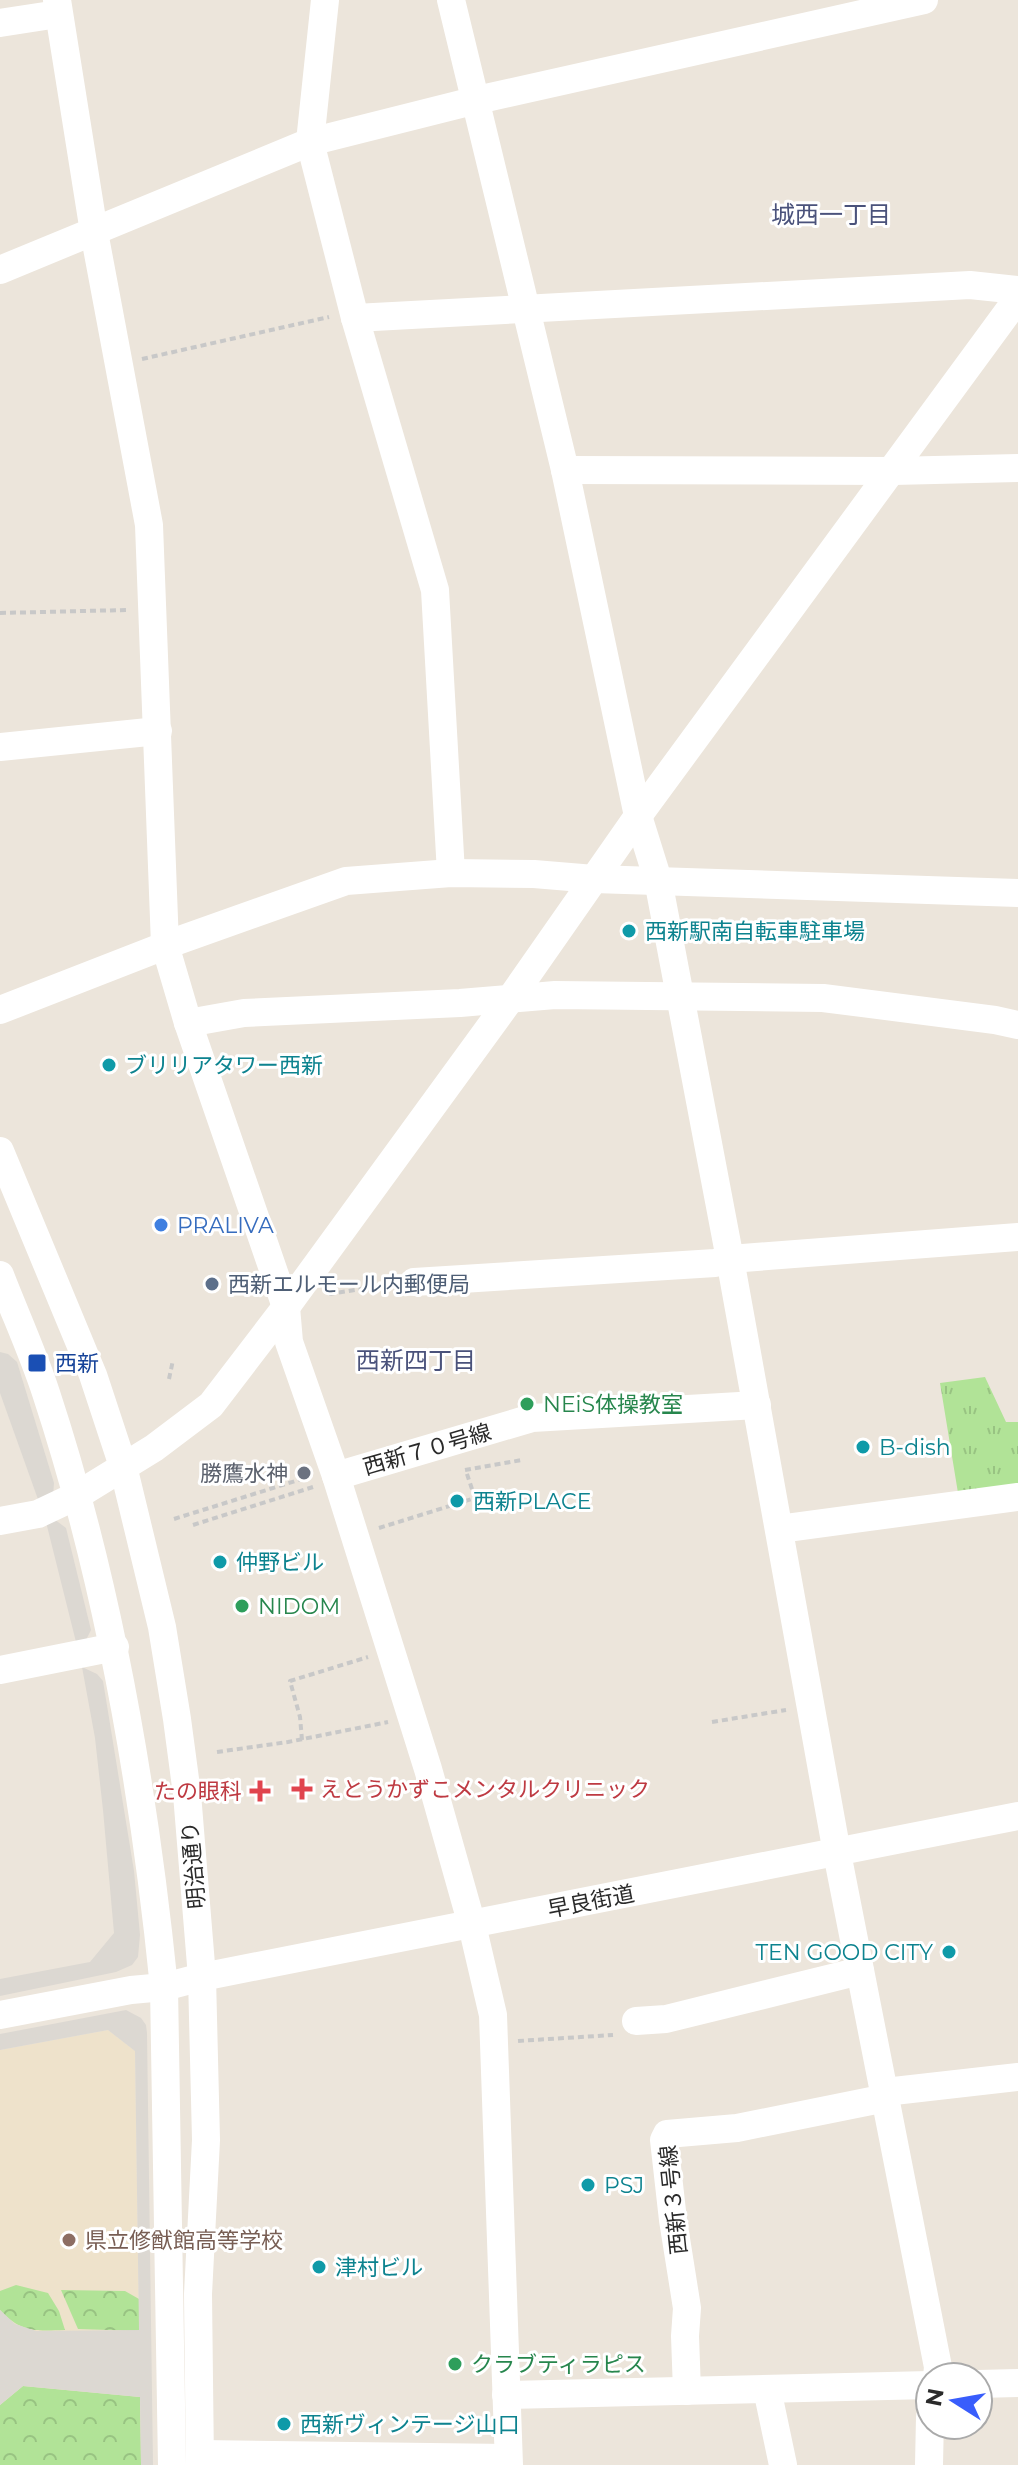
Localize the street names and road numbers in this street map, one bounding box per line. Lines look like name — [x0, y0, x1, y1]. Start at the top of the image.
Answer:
street label: 西新７０号線 — [360, 1418, 494, 1481]
street label: 明治通り — [176, 1820, 211, 1910]
street label: 早良街道 — [545, 1880, 637, 1923]
street label: 西新３号線 — [654, 2144, 693, 2256]

